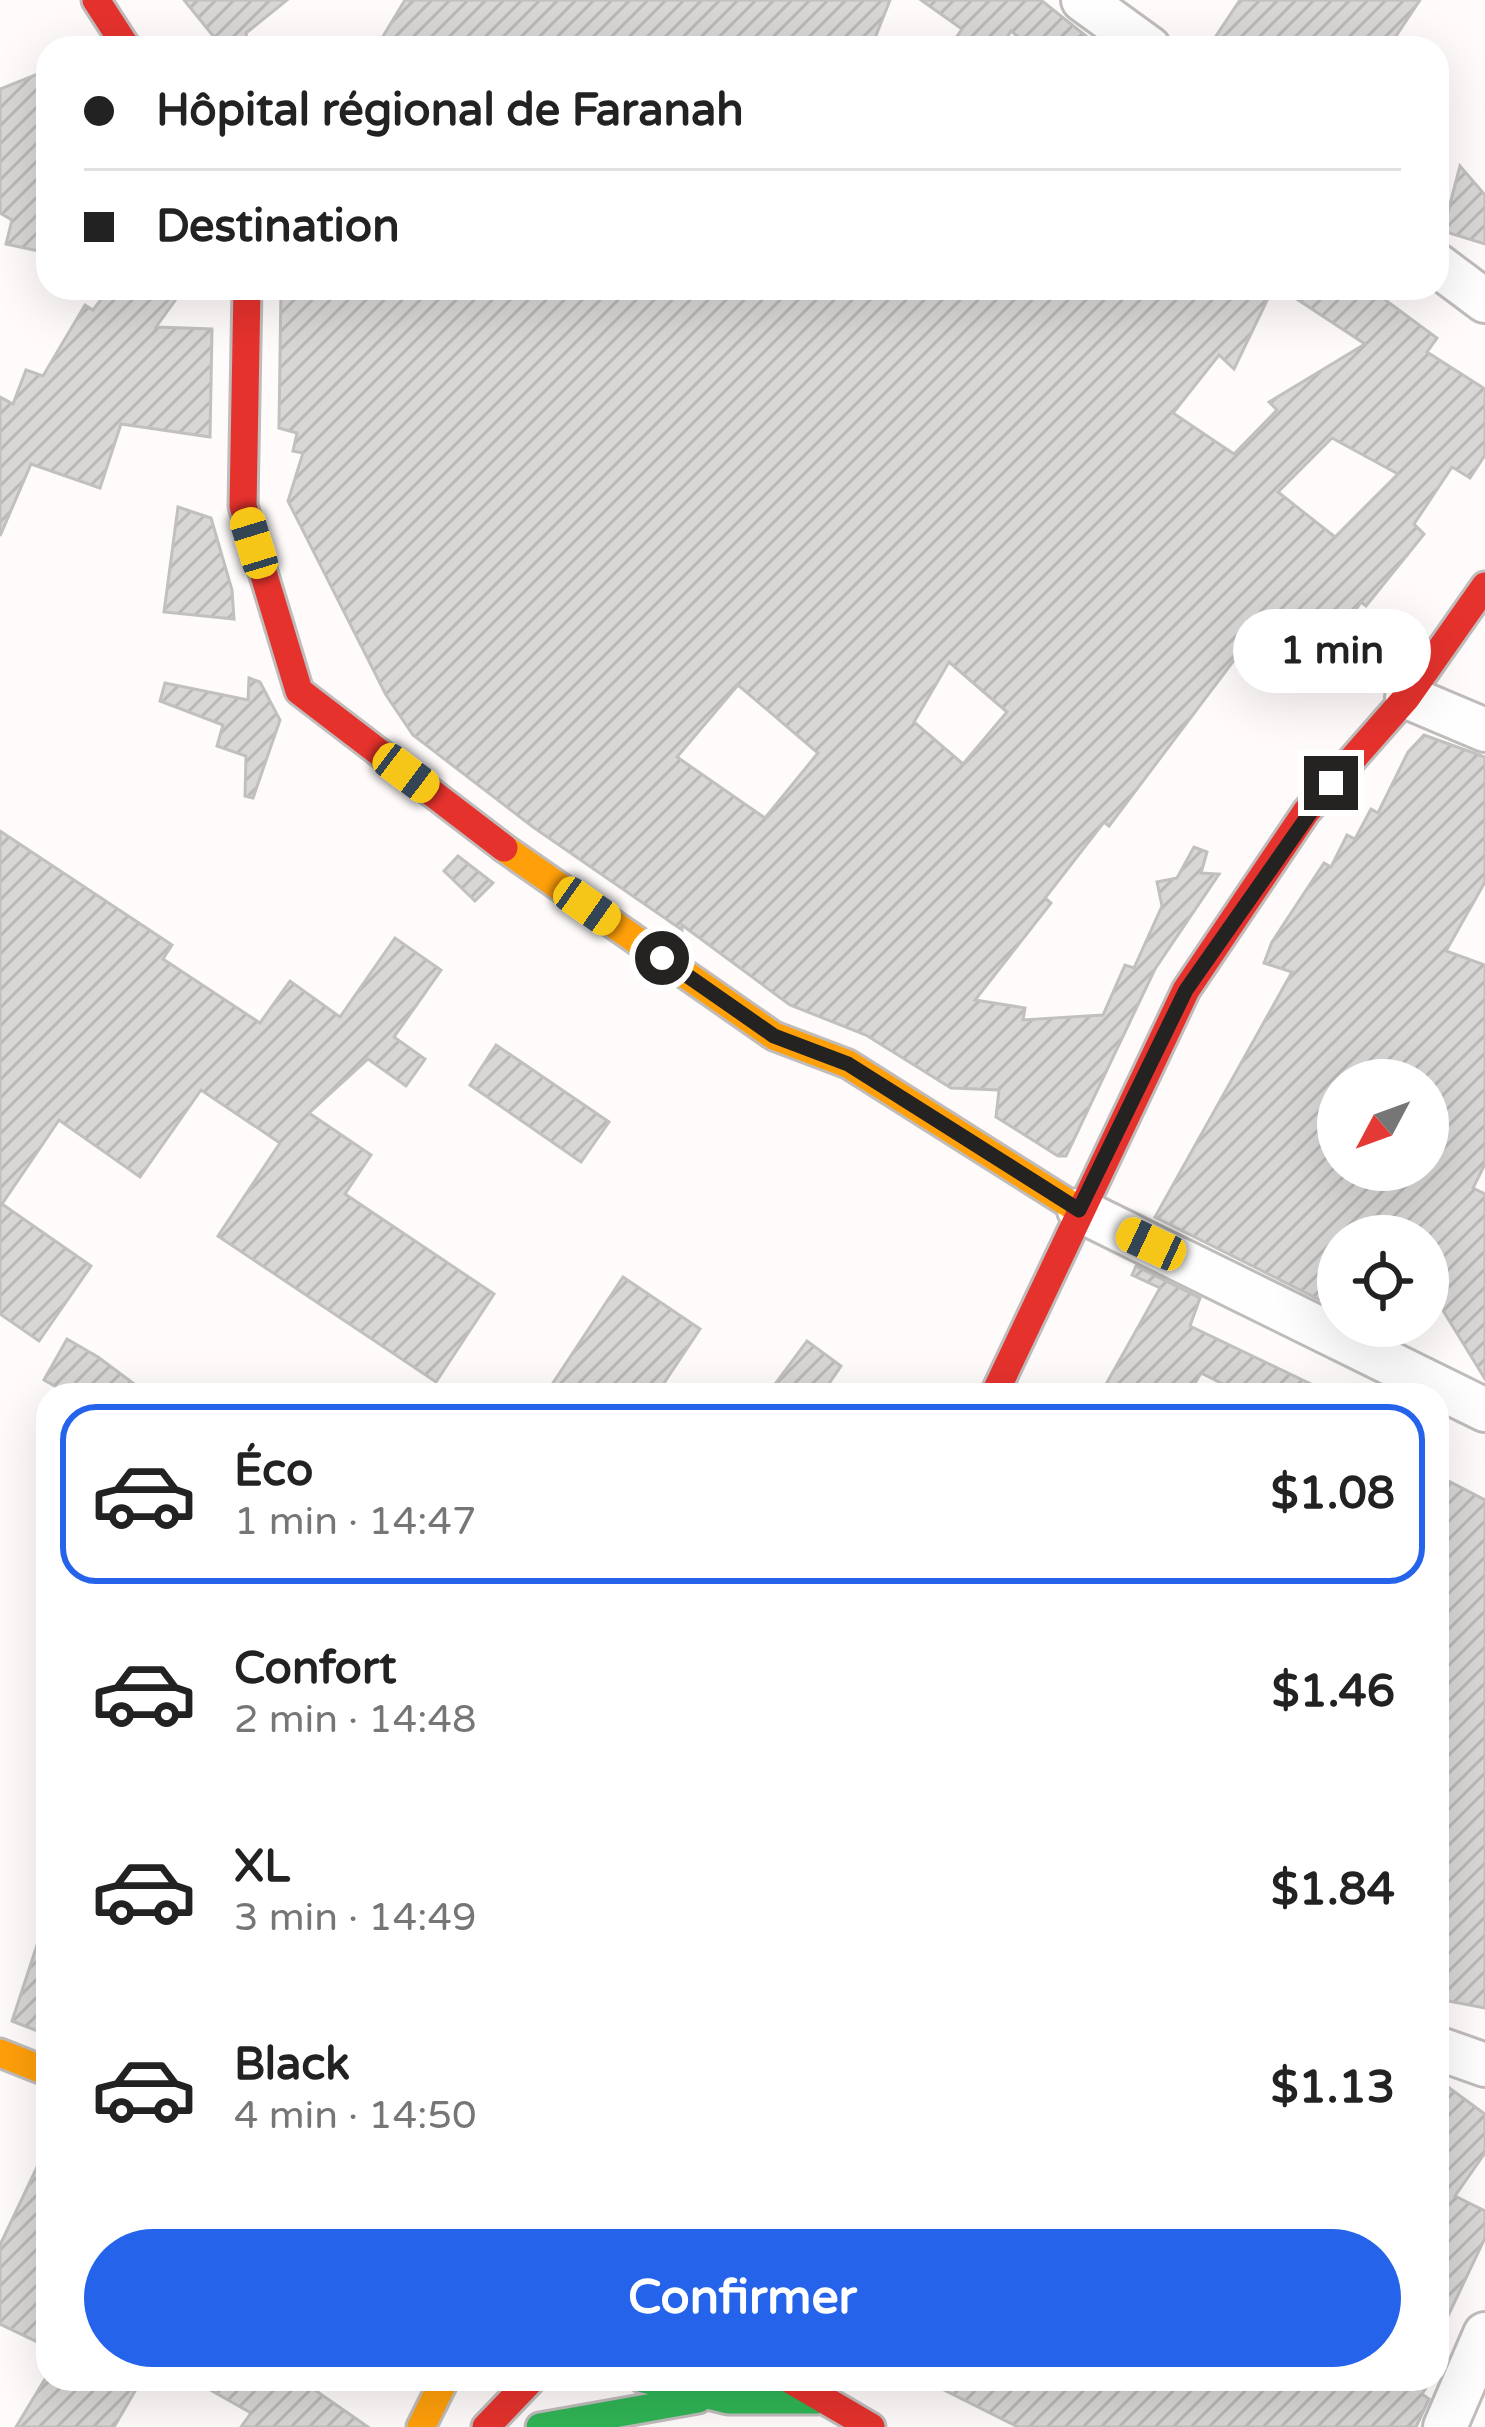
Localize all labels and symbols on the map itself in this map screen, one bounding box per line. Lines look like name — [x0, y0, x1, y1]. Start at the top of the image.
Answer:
car — [226, 503, 282, 583]
callout: 1 min — [1232, 609, 1430, 693]
car — [366, 737, 446, 809]
route end — [1304, 756, 1358, 810]
car — [547, 871, 627, 941]
route start — [635, 931, 689, 985]
north arrow — [1317, 1059, 1449, 1191]
car — [1111, 1212, 1191, 1276]

